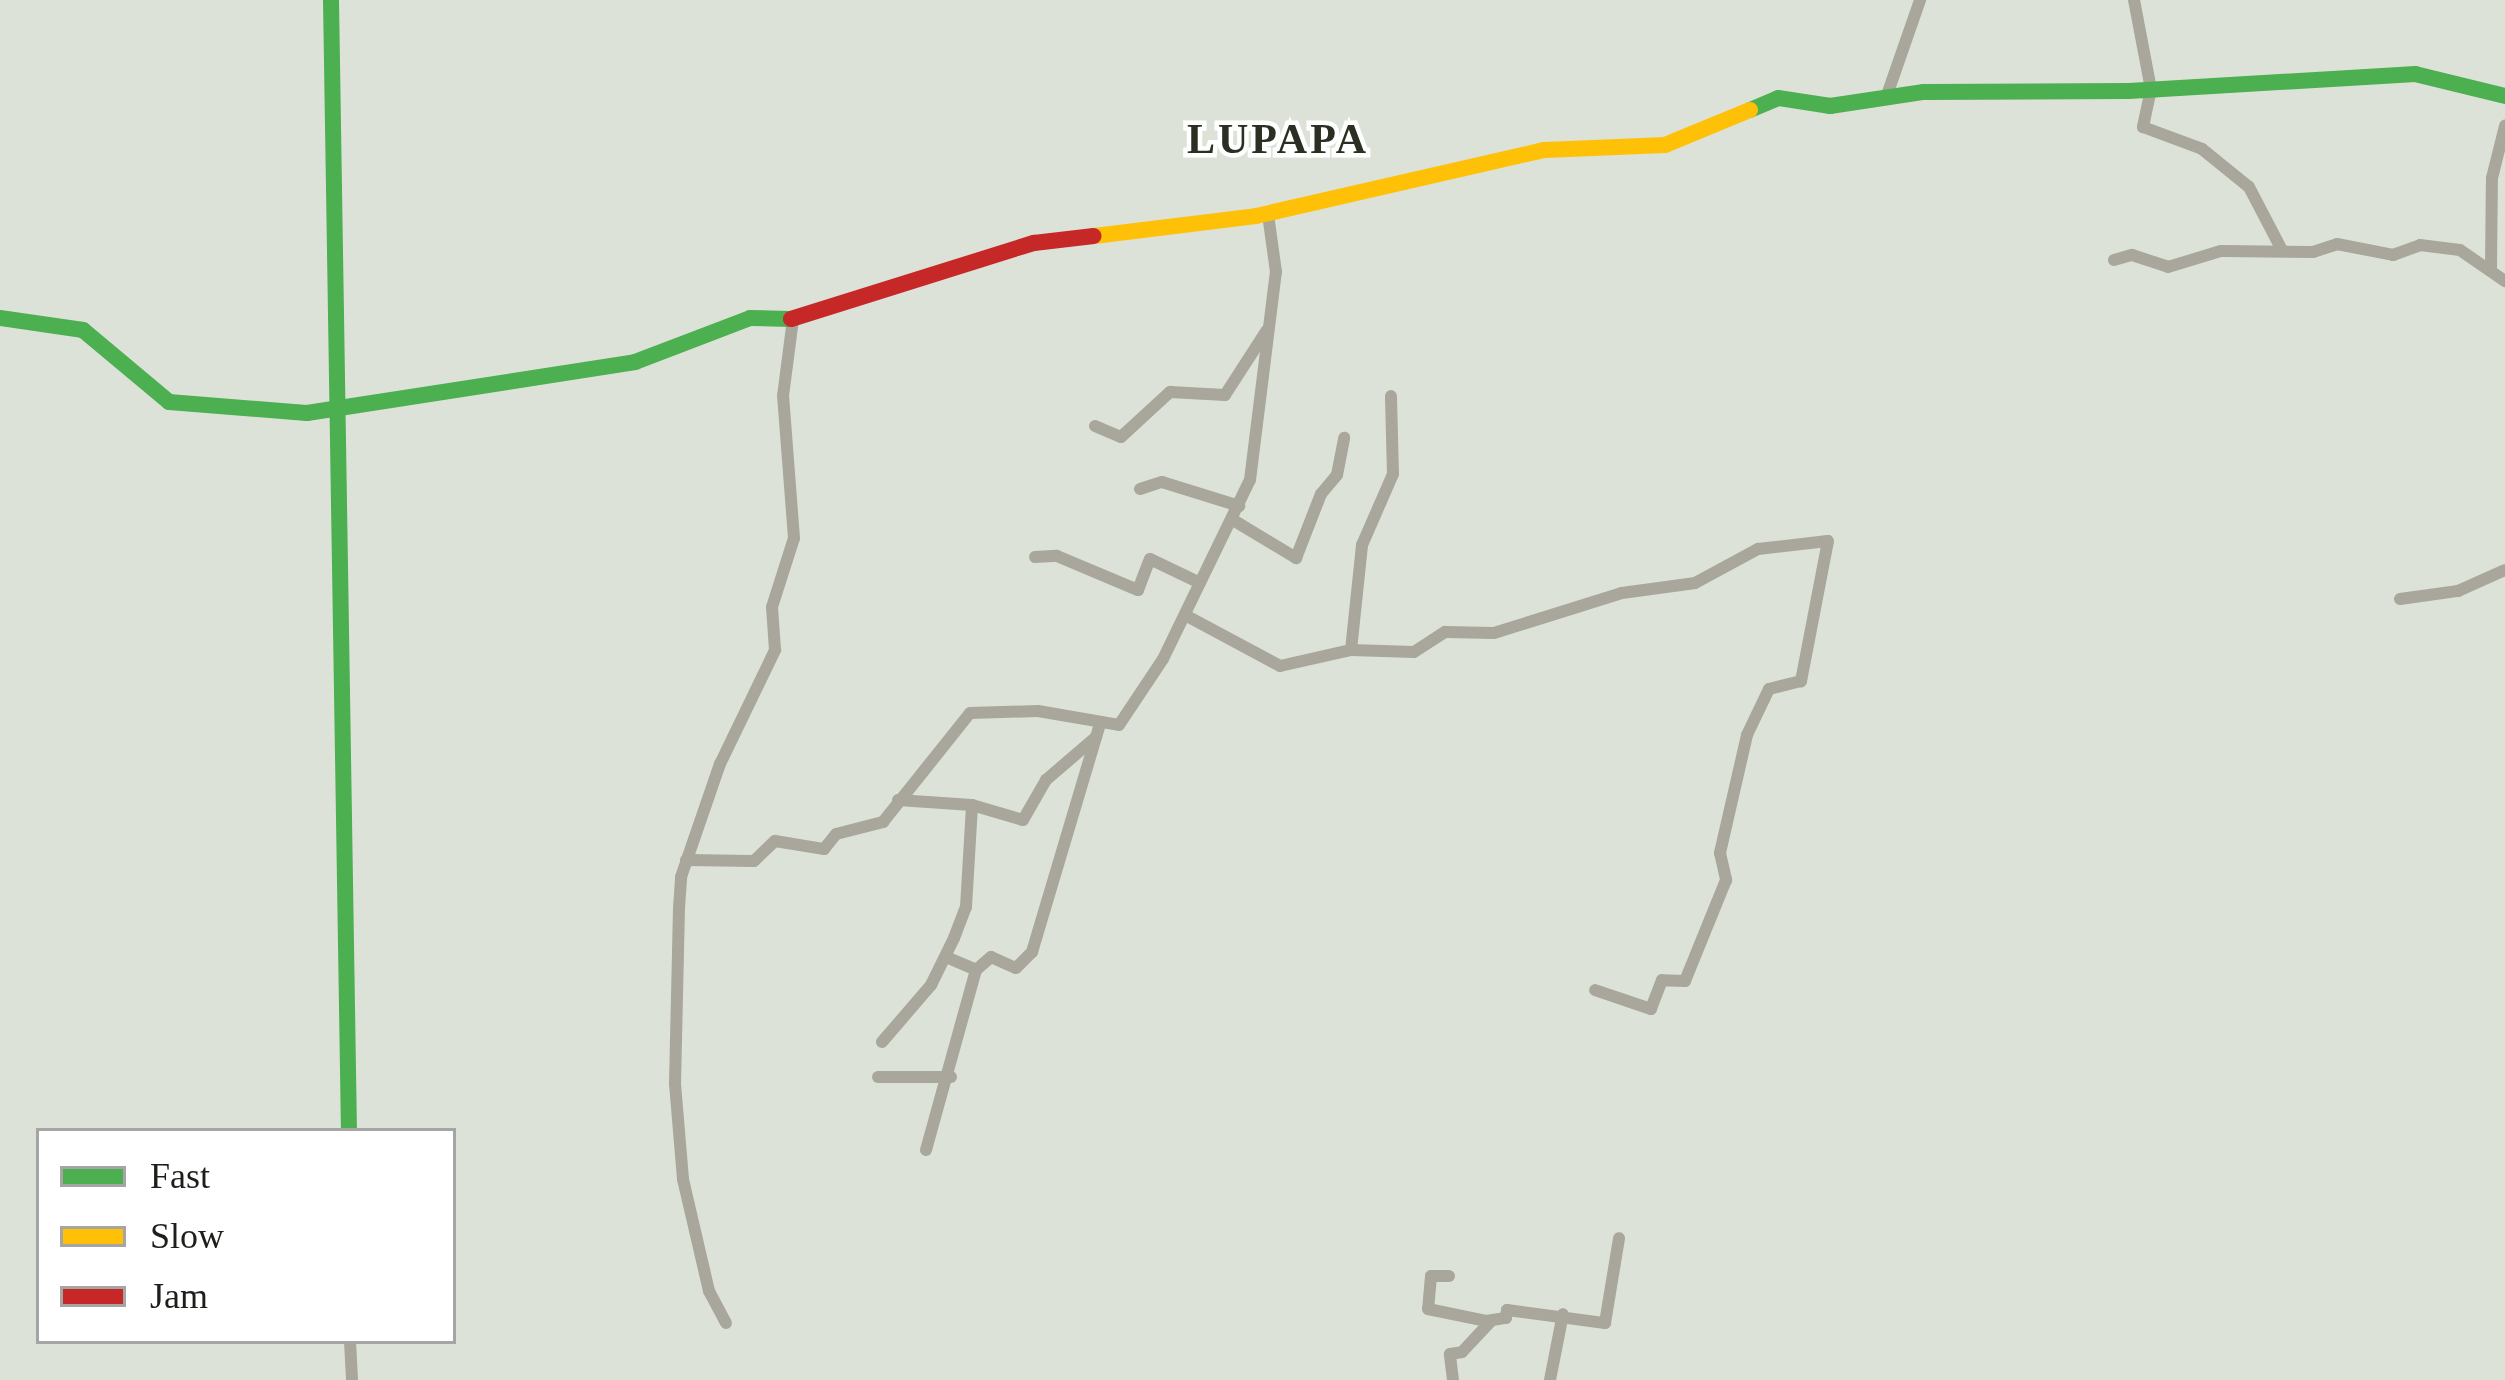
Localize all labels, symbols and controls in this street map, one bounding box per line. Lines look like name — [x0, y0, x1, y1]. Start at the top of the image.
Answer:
district label: LUPAPA — [1187, 114, 1369, 164]
legend — [36, 1128, 456, 1344]
text: Fast — [150, 1156, 210, 1196]
text: Slow — [150, 1216, 224, 1256]
text: Jam — [150, 1276, 208, 1316]

